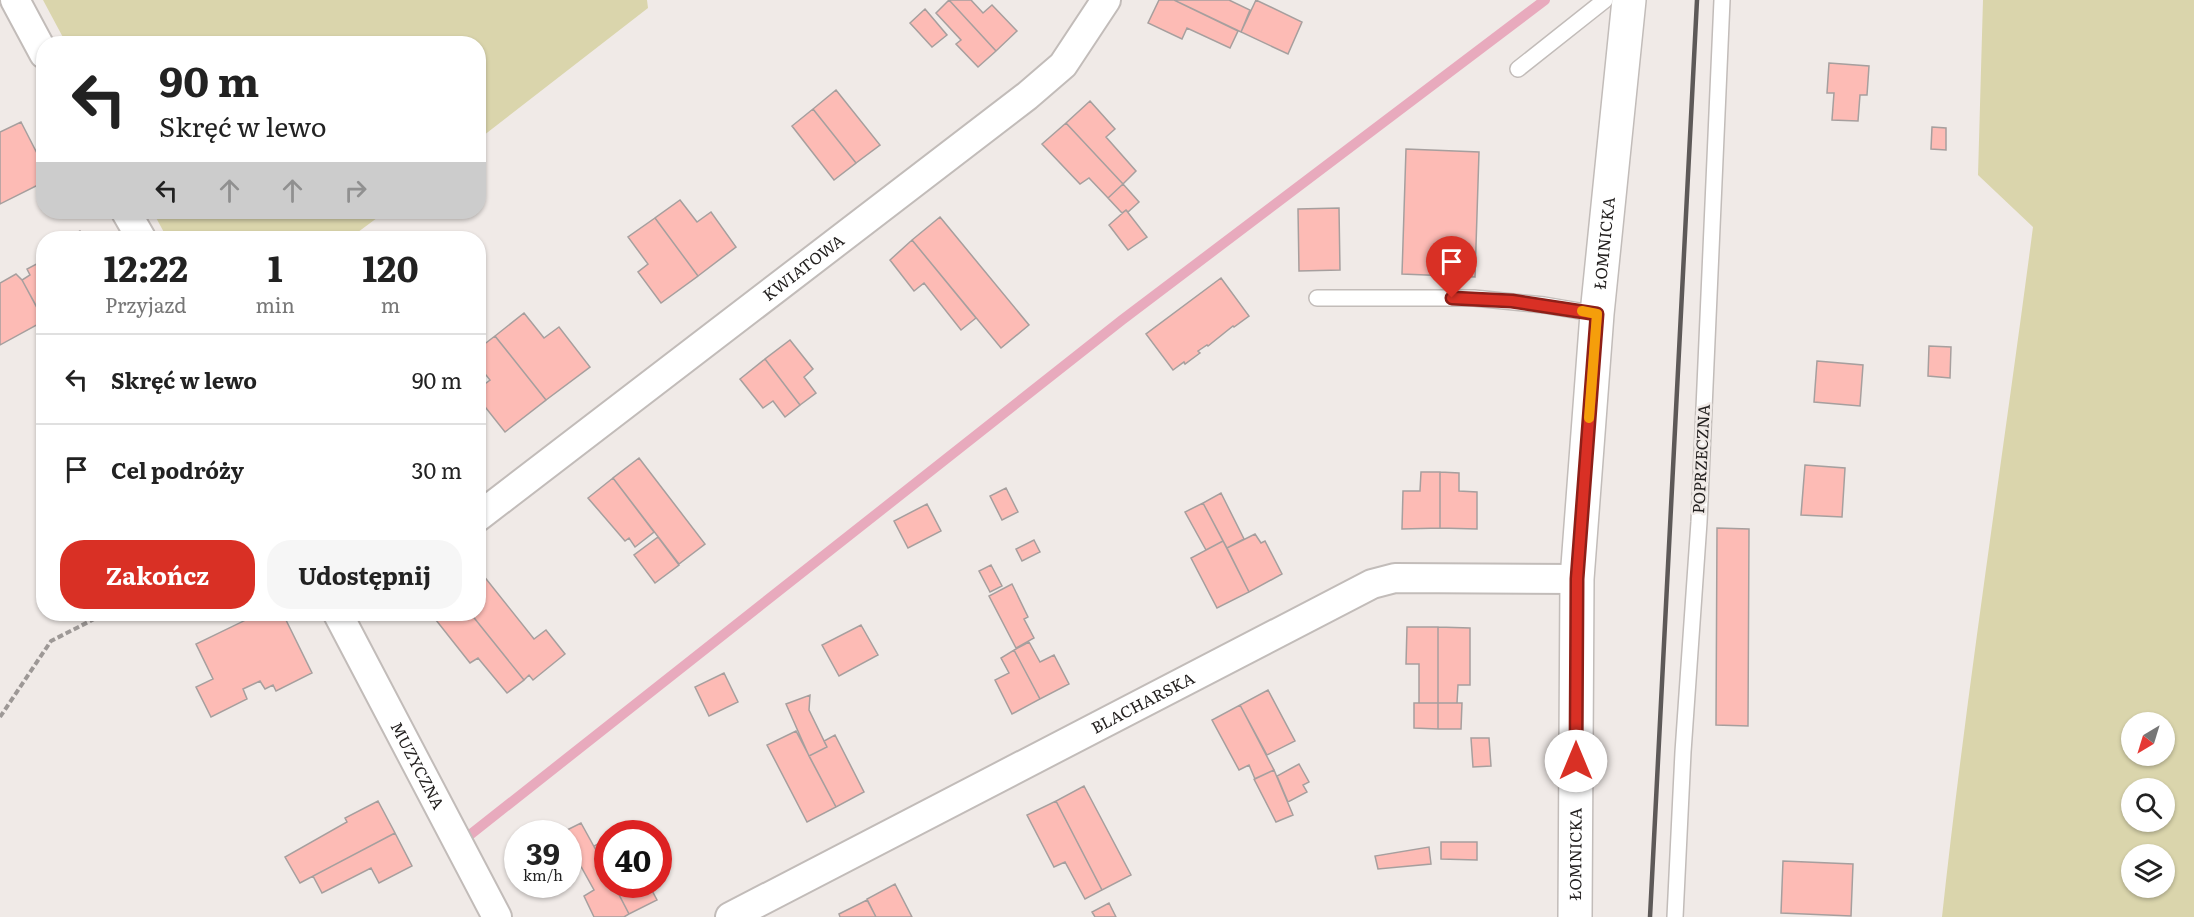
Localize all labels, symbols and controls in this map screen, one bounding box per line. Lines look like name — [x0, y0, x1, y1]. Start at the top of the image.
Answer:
text: 90 m — [159, 48, 259, 110]
icon: left — [60, 60, 138, 138]
text: Skręć w lewo — [159, 105, 327, 145]
icon: left — [150, 174, 183, 207]
icon: ahead — [213, 174, 246, 207]
icon: ahead — [276, 174, 309, 207]
icon: right — [339, 174, 372, 207]
street label: ŁOMNICKA — [1587, 195, 1620, 290]
street label: KWIATOWA — [757, 228, 849, 306]
pin — [1426, 236, 1477, 298]
text: 12:22 — [103, 240, 188, 293]
text: 1 — [268, 240, 283, 293]
text: 120 — [362, 240, 419, 293]
icon: arrive — [1435, 245, 1468, 278]
text: Przyjazd — [105, 289, 186, 319]
text: min — [255, 289, 295, 319]
text: m — [381, 289, 400, 319]
icon: left — [60, 363, 93, 396]
text: Skręć w lewo — [111, 363, 257, 396]
text: 90 m — [412, 363, 462, 396]
street label: POPRZECZNA — [1685, 403, 1715, 514]
icon: arrive — [60, 453, 93, 486]
text: Cel podróży — [111, 453, 244, 486]
text: 30 m — [412, 453, 462, 486]
button: Zakończ — [60, 540, 255, 609]
button: Udostępnij — [267, 540, 462, 609]
street label: BLACHARSKA — [1086, 665, 1198, 739]
north arrow — [2121, 712, 2175, 766]
map controls — [2121, 712, 2175, 898]
street label: MUZYCZNA — [385, 717, 451, 813]
position arrow — [1544, 729, 1608, 793]
button: search — [2121, 778, 2175, 832]
street label: ŁOMNICKA — [1562, 807, 1587, 900]
speed limit sign: 40 — [594, 820, 672, 898]
text: 39 — [526, 830, 560, 874]
button: layers — [2121, 844, 2175, 898]
text: km/h — [523, 863, 563, 886]

